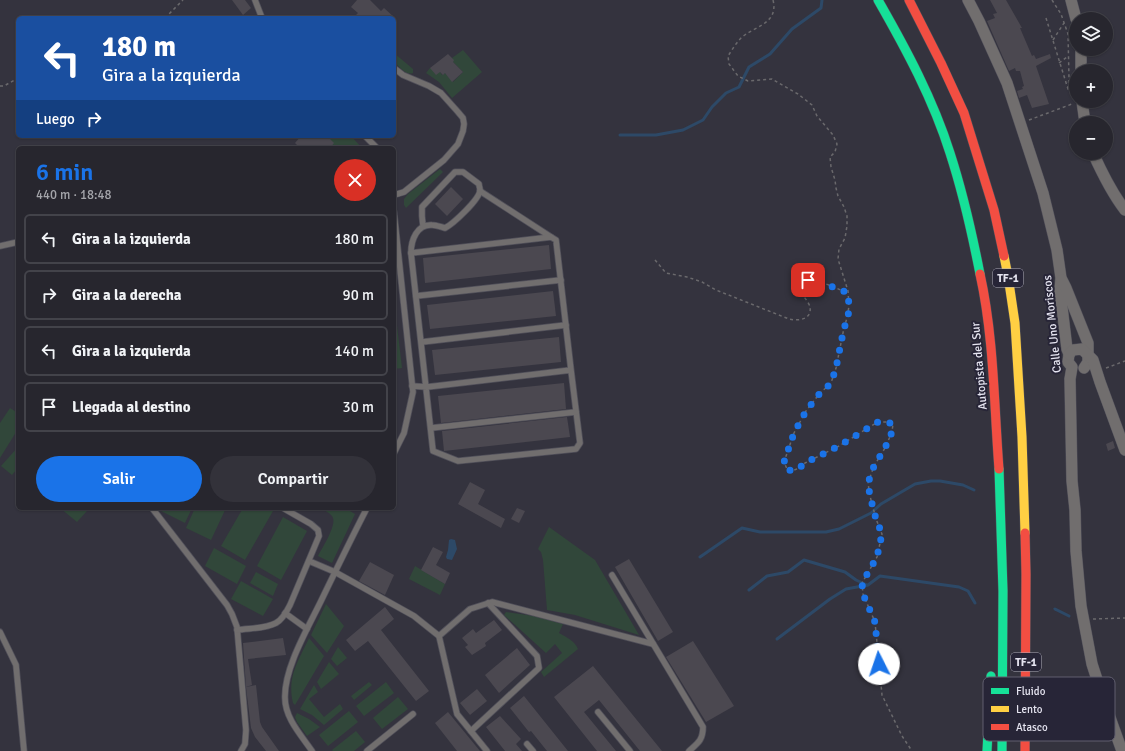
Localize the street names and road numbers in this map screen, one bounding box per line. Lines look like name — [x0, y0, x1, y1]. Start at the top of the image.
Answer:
road number: TF-1 — [993, 269, 1023, 287]
street label: Calle Uno Moriscos — [1040, 274, 1065, 374]
street label: Autopista del Sur — [968, 321, 991, 410]
road number: TF-1 — [1011, 653, 1041, 671]

